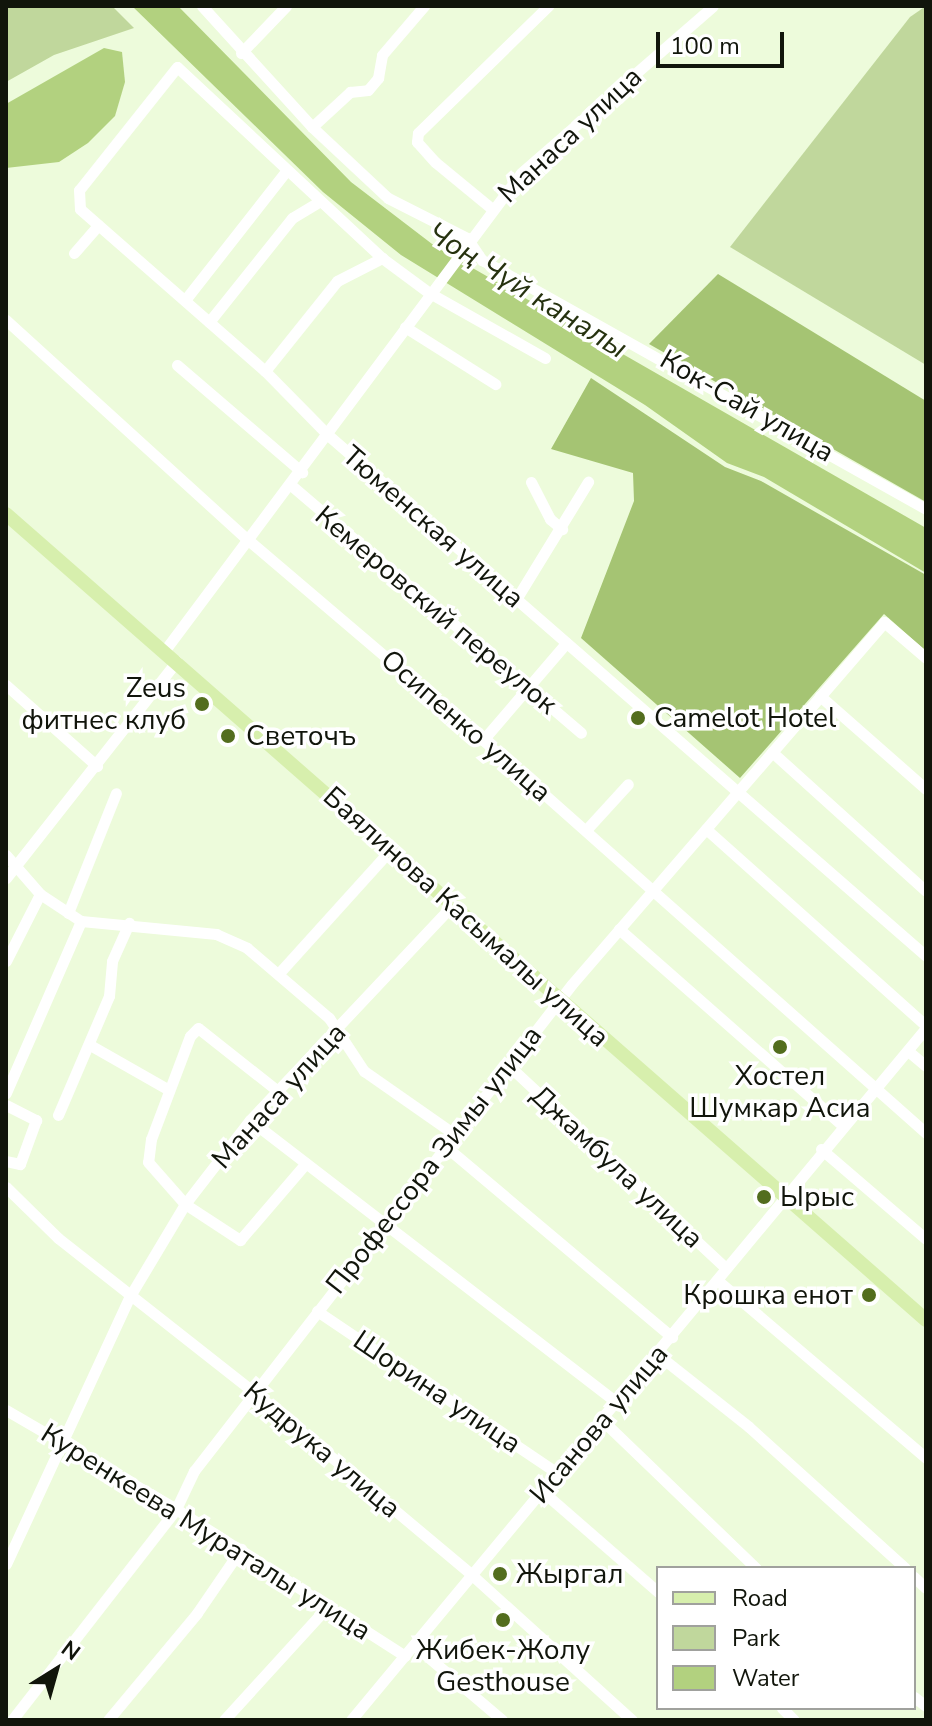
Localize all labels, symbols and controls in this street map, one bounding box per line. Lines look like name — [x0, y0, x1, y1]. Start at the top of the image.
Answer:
scale bar — [660, 16, 788, 66]
text: 100 m — [670, 30, 740, 62]
street label: Манаса улица — [491, 60, 649, 210]
water label: Чоң Чүй каналы — [420, 215, 634, 367]
street label: Кок-Сай улица — [654, 343, 840, 469]
street label: Тюменская улица — [335, 439, 531, 615]
street label: Кемеровский переулок — [308, 499, 564, 721]
street label: Осипенко улица — [374, 643, 558, 809]
place label: Zeus фитнес клуб — [22, 671, 186, 737]
marker: Zeus фитнес клуб — [193, 695, 211, 713]
place label: Camelot Hotel — [654, 701, 836, 735]
marker: Camelot Hotel — [629, 709, 647, 727]
place label: Светочъ — [246, 719, 356, 753]
marker: Светочъ — [217, 725, 239, 747]
street label: Баялинова Касымалы улица — [316, 780, 616, 1054]
street label: Манаса улица — [205, 1016, 353, 1176]
street label: Профессора Зимы улица — [319, 1019, 549, 1301]
marker: Хостел Шумкар Асиа — [771, 1038, 789, 1056]
place label: Хостел Шумкар Асиа — [689, 1059, 871, 1125]
street label: Джамбула улица — [524, 1079, 710, 1255]
place label: Ырыс — [780, 1180, 854, 1214]
marker: Ырыс — [755, 1188, 773, 1206]
place label: Крошка енот — [683, 1278, 853, 1312]
marker: Крошка енот — [860, 1286, 878, 1304]
street label: Шорина улица — [347, 1324, 527, 1460]
street label: Исанова улица — [523, 1338, 675, 1510]
street label: Кудрука улица — [237, 1375, 407, 1525]
street label: Куренкеева Мураталы улица — [35, 1416, 377, 1648]
place label: Жыргал — [516, 1557, 623, 1591]
marker: Жыргал — [491, 1565, 509, 1583]
legend — [656, 1566, 916, 1710]
text: Road — [732, 1582, 788, 1614]
marker: Жибек-Жолу Gesthouse — [494, 1611, 512, 1629]
text: Park — [732, 1622, 780, 1654]
north arrow — [16, 1630, 96, 1710]
place label: Жибек-Жолу Gesthouse — [416, 1633, 590, 1699]
text: N — [55, 1634, 86, 1668]
text: Water — [732, 1662, 799, 1694]

